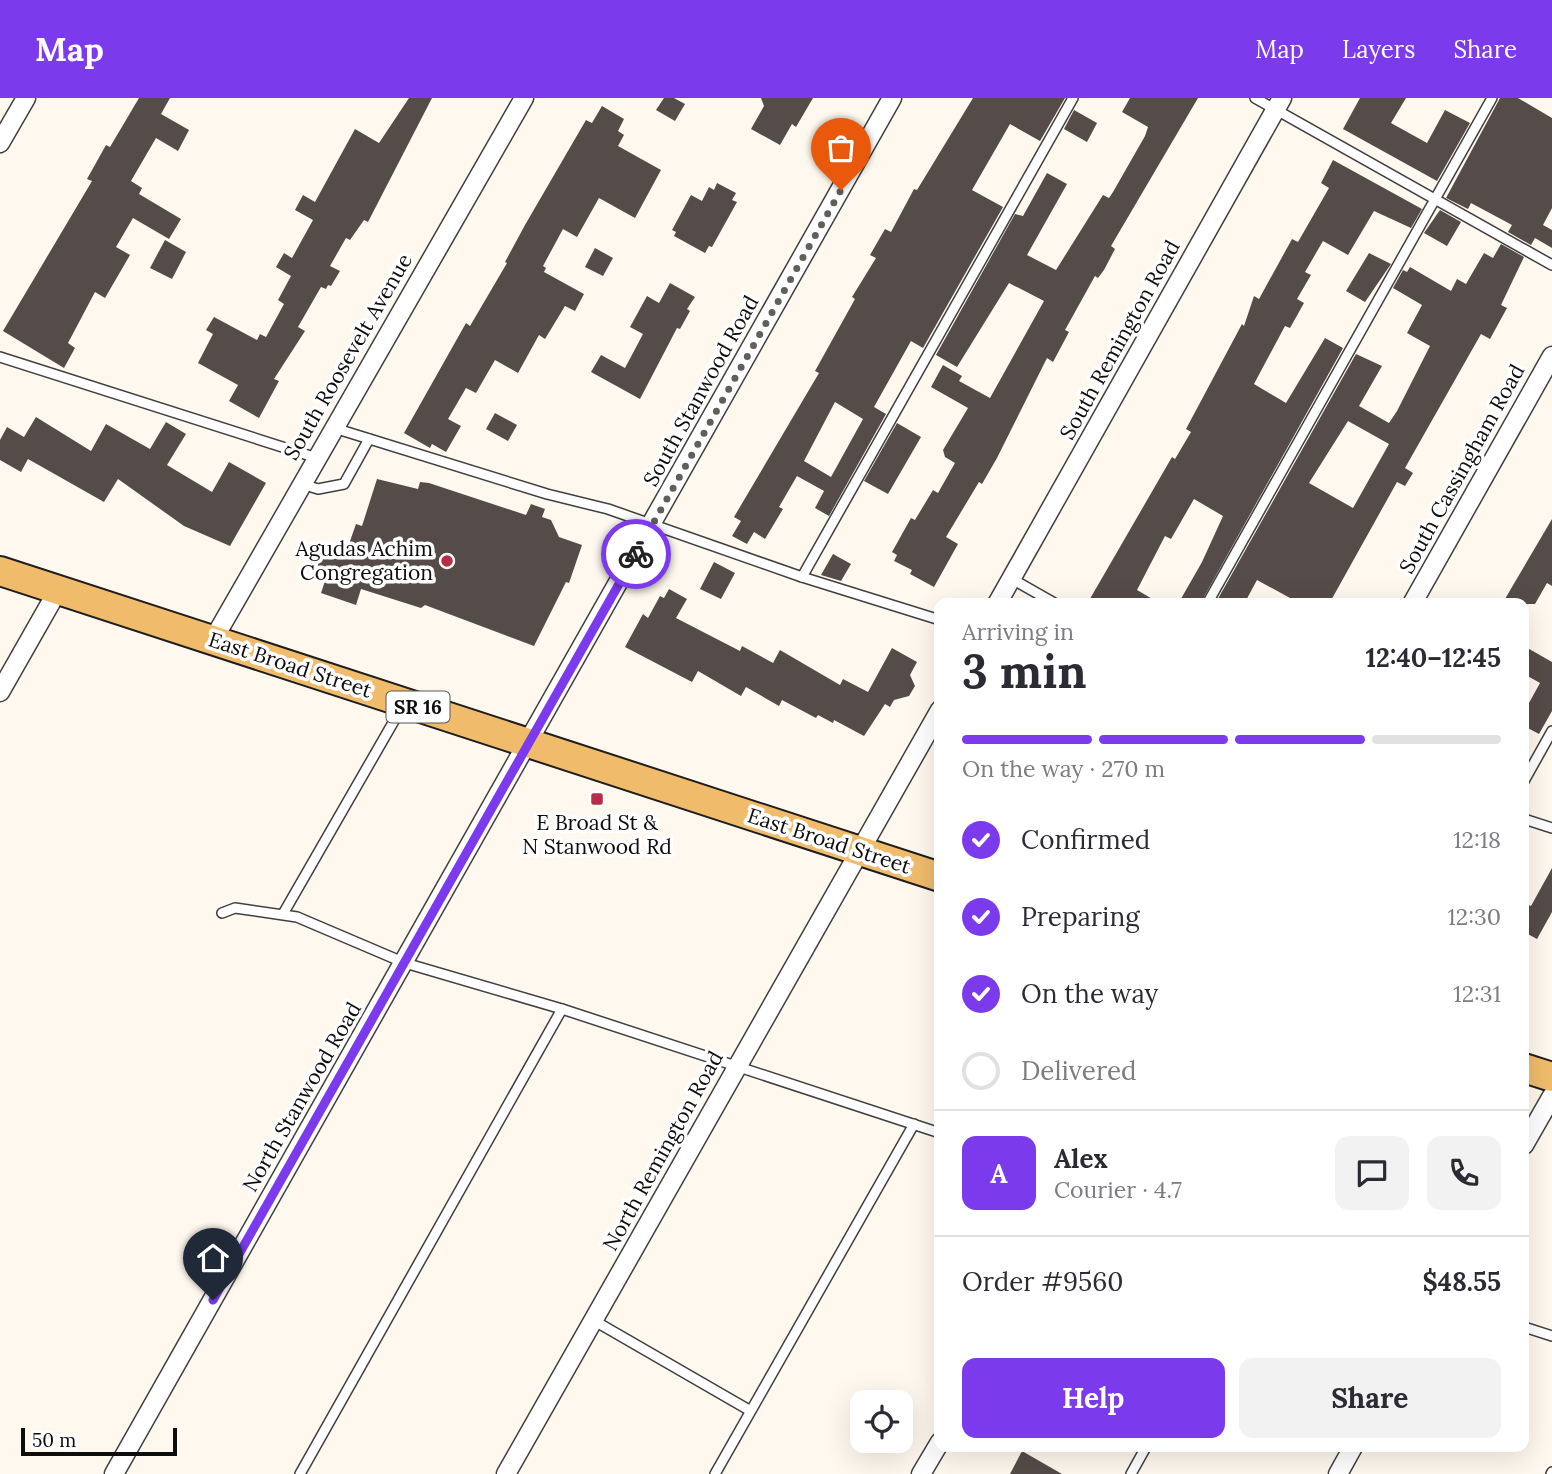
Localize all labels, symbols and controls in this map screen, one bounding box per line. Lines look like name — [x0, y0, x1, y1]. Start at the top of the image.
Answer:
text: Map — [35, 28, 104, 70]
text: Map — [1255, 34, 1304, 65]
text: Layers — [1342, 34, 1415, 65]
text: Share — [1453, 34, 1517, 65]
pin — [811, 118, 871, 190]
icon: bag — [822, 129, 860, 167]
street label: South Remington Road — [1053, 235, 1186, 444]
street label: South Roosevelt Avenue — [277, 249, 418, 465]
street label: South Stanwood Road — [637, 291, 764, 491]
street label: South Cassingham Road — [1393, 359, 1530, 578]
courier — [601, 519, 671, 589]
place label: Agudas Achim Congregation — [294, 535, 433, 586]
icon: bike — [617, 535, 655, 573]
marker: Agudas Achim Congregation — [439, 553, 455, 569]
text: Arriving in — [962, 617, 1074, 646]
street label: East Broad Street — [205, 625, 376, 704]
text: 12:40–12:45 — [1366, 641, 1501, 674]
text: 3 min — [962, 642, 1087, 701]
road number: SR 16 — [386, 692, 450, 722]
text: On the way · 270 m — [962, 754, 1165, 783]
marker: E Broad St & N Stanwood Rd — [589, 791, 605, 807]
street label: East Broad Street — [744, 801, 915, 880]
place label: E Broad St & N Stanwood Rd — [522, 809, 672, 860]
icon: check — [962, 821, 1000, 859]
text: Confirmed — [1021, 823, 1150, 856]
text: 12:18 — [1453, 825, 1501, 854]
icon: check — [962, 898, 1000, 936]
text: Preparing — [1021, 900, 1140, 933]
text: 12:30 — [1447, 902, 1501, 931]
icon: check — [962, 975, 1000, 1013]
text: On the way — [1021, 977, 1158, 1010]
text: 12:31 — [1453, 979, 1501, 1008]
street label: North Stanwood Road — [236, 997, 367, 1196]
street label: North Remington Road — [596, 1046, 729, 1255]
text: Delivered — [1021, 1054, 1137, 1087]
button: chat — [1335, 1136, 1409, 1210]
button: phone — [1427, 1136, 1501, 1210]
text: Alex — [1054, 1142, 1108, 1175]
text: A — [990, 1157, 1008, 1190]
text: Courier · 4.7 — [1054, 1175, 1182, 1204]
pin — [183, 1228, 243, 1300]
icon: home — [194, 1239, 232, 1277]
text: Order #9560 — [962, 1265, 1123, 1298]
text: $48.55 — [1422, 1265, 1501, 1298]
button: Help — [962, 1358, 1225, 1438]
button: Share — [1239, 1358, 1501, 1438]
map controls — [850, 1390, 913, 1453]
button: locate — [850, 1390, 913, 1453]
scale bar — [21, 1425, 177, 1457]
text: 50 m — [32, 1428, 76, 1452]

